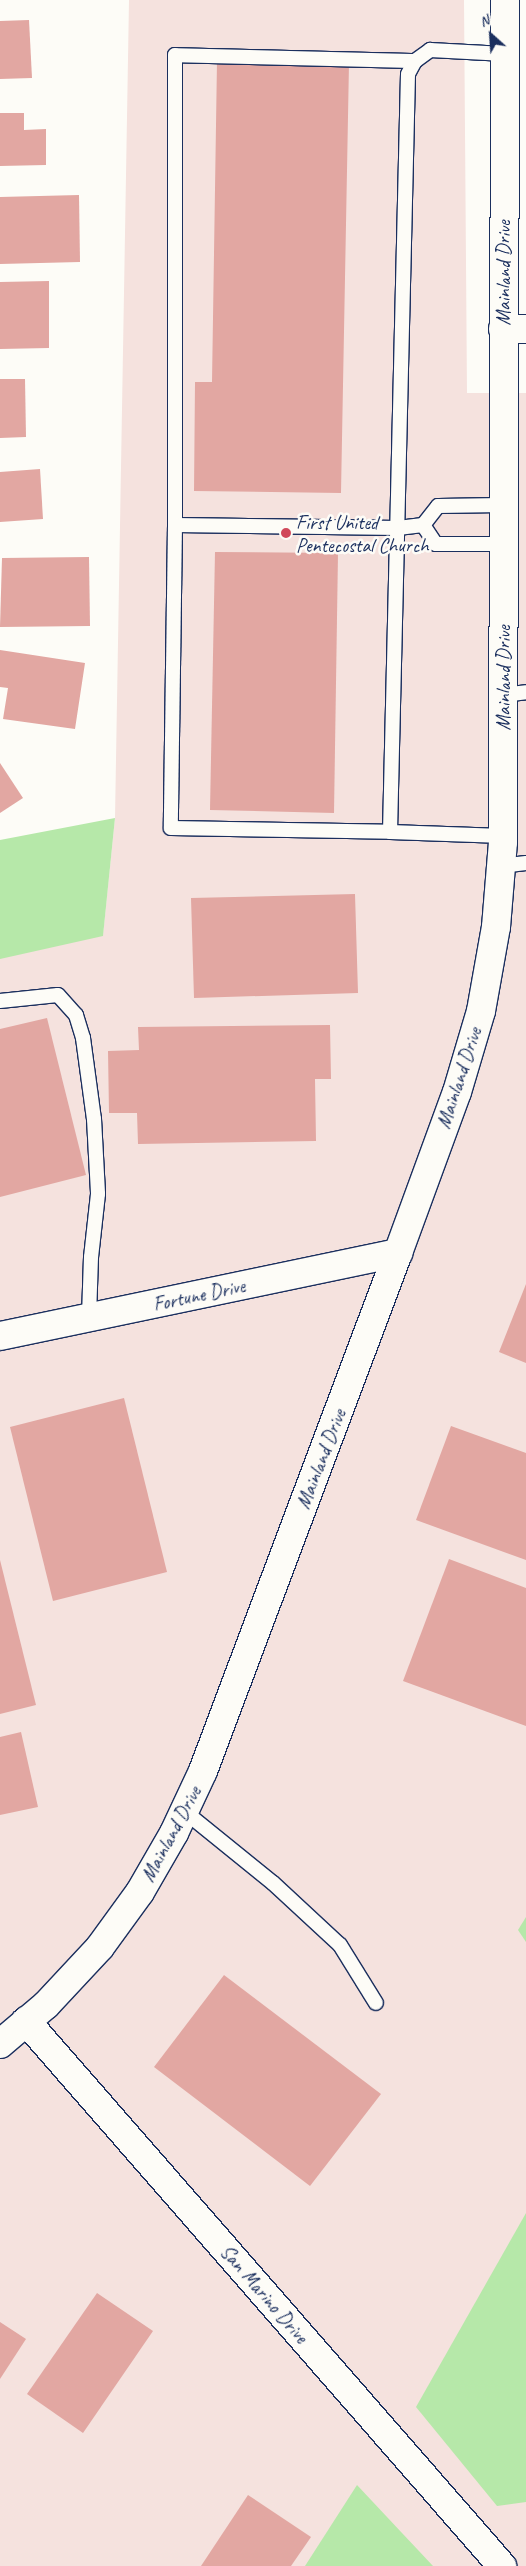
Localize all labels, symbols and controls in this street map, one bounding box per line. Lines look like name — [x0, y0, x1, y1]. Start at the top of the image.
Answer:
north arrow — [466, 10, 516, 60]
text: N — [477, 12, 492, 31]
street label: Mainland Drive — [491, 220, 515, 326]
place label: First United Pentecostal Church — [296, 510, 428, 557]
marker: First United Pentecostal Church — [280, 527, 292, 539]
street label: Mainland Drive — [491, 625, 515, 731]
street label: Mainland Drive — [431, 1024, 487, 1132]
street label: Fortune Drive — [151, 1274, 247, 1316]
street label: Mainland Drive — [291, 1406, 351, 1512]
street label: Mainland Drive — [136, 1782, 206, 1886]
street label: San Marino Drive — [215, 2240, 313, 2348]

